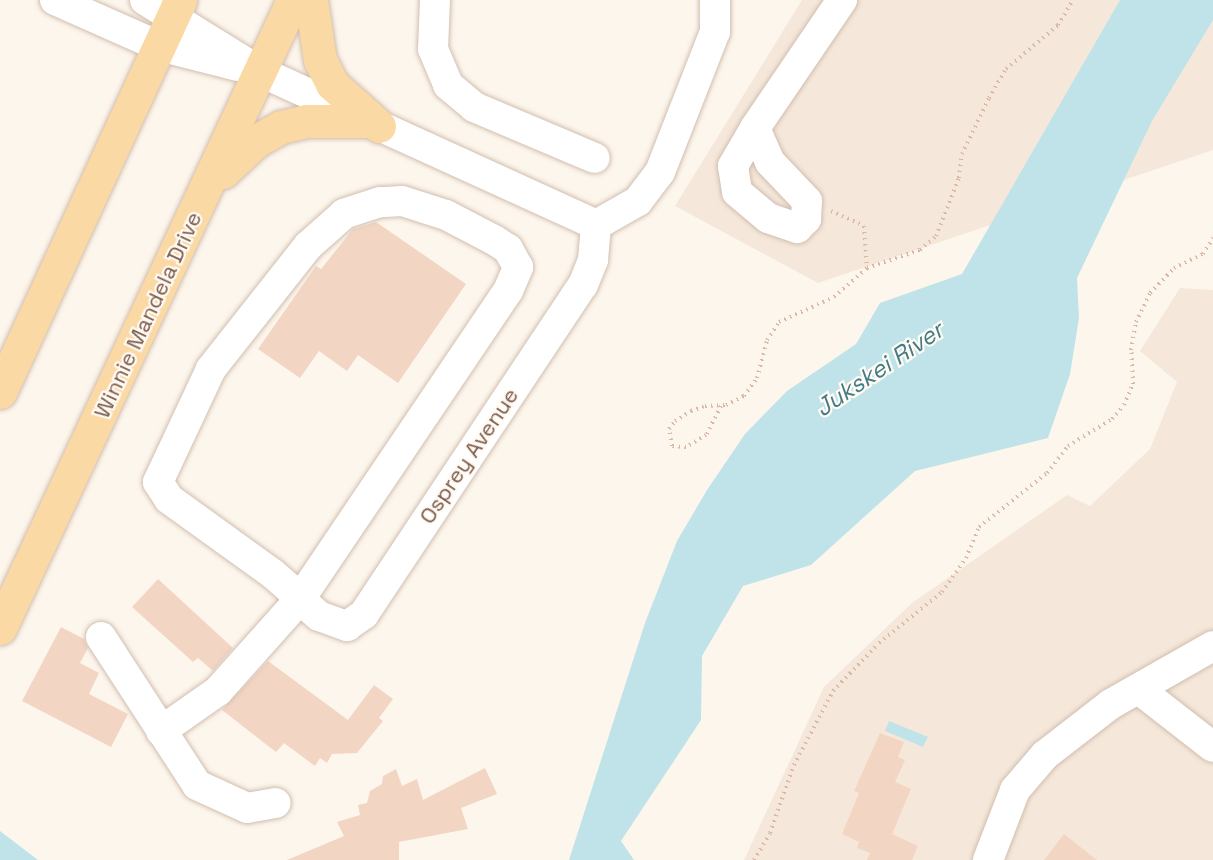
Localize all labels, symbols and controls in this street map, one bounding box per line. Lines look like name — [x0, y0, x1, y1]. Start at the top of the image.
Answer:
street label: Winnie Mandela Drive — [89, 208, 207, 422]
water label: Jukskei River — [809, 315, 949, 423]
street label: Osprey Avenue — [414, 383, 524, 529]

